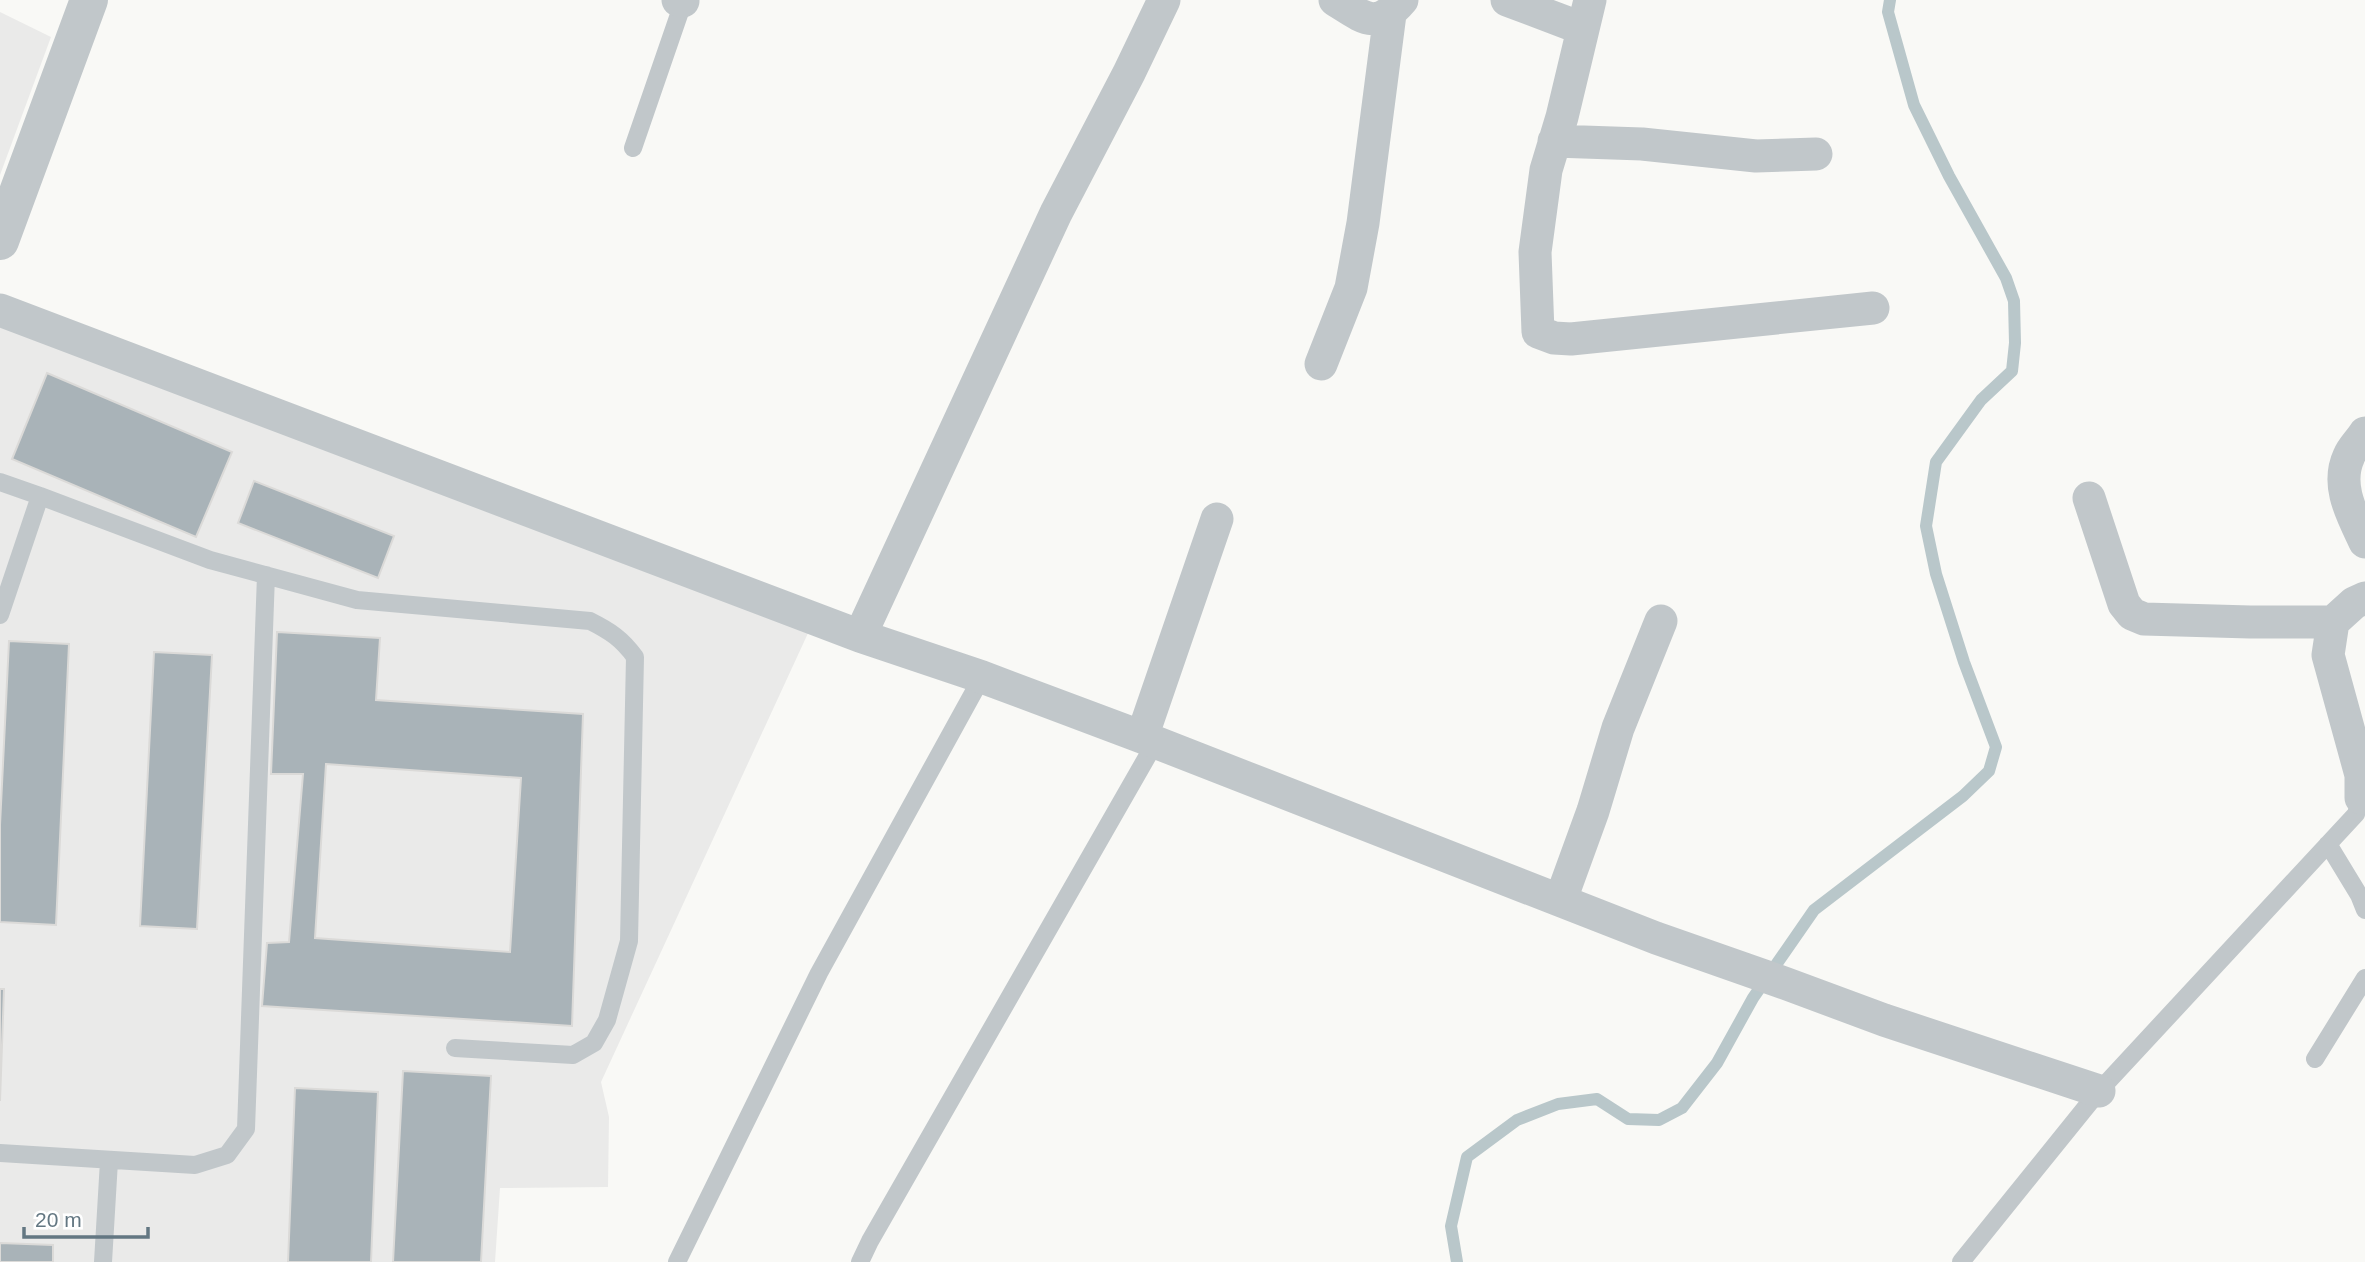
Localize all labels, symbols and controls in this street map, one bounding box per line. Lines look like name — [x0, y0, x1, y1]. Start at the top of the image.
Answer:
scale bar — [24, 1196, 149, 1240]
text: 20 m — [35, 1208, 82, 1231]

